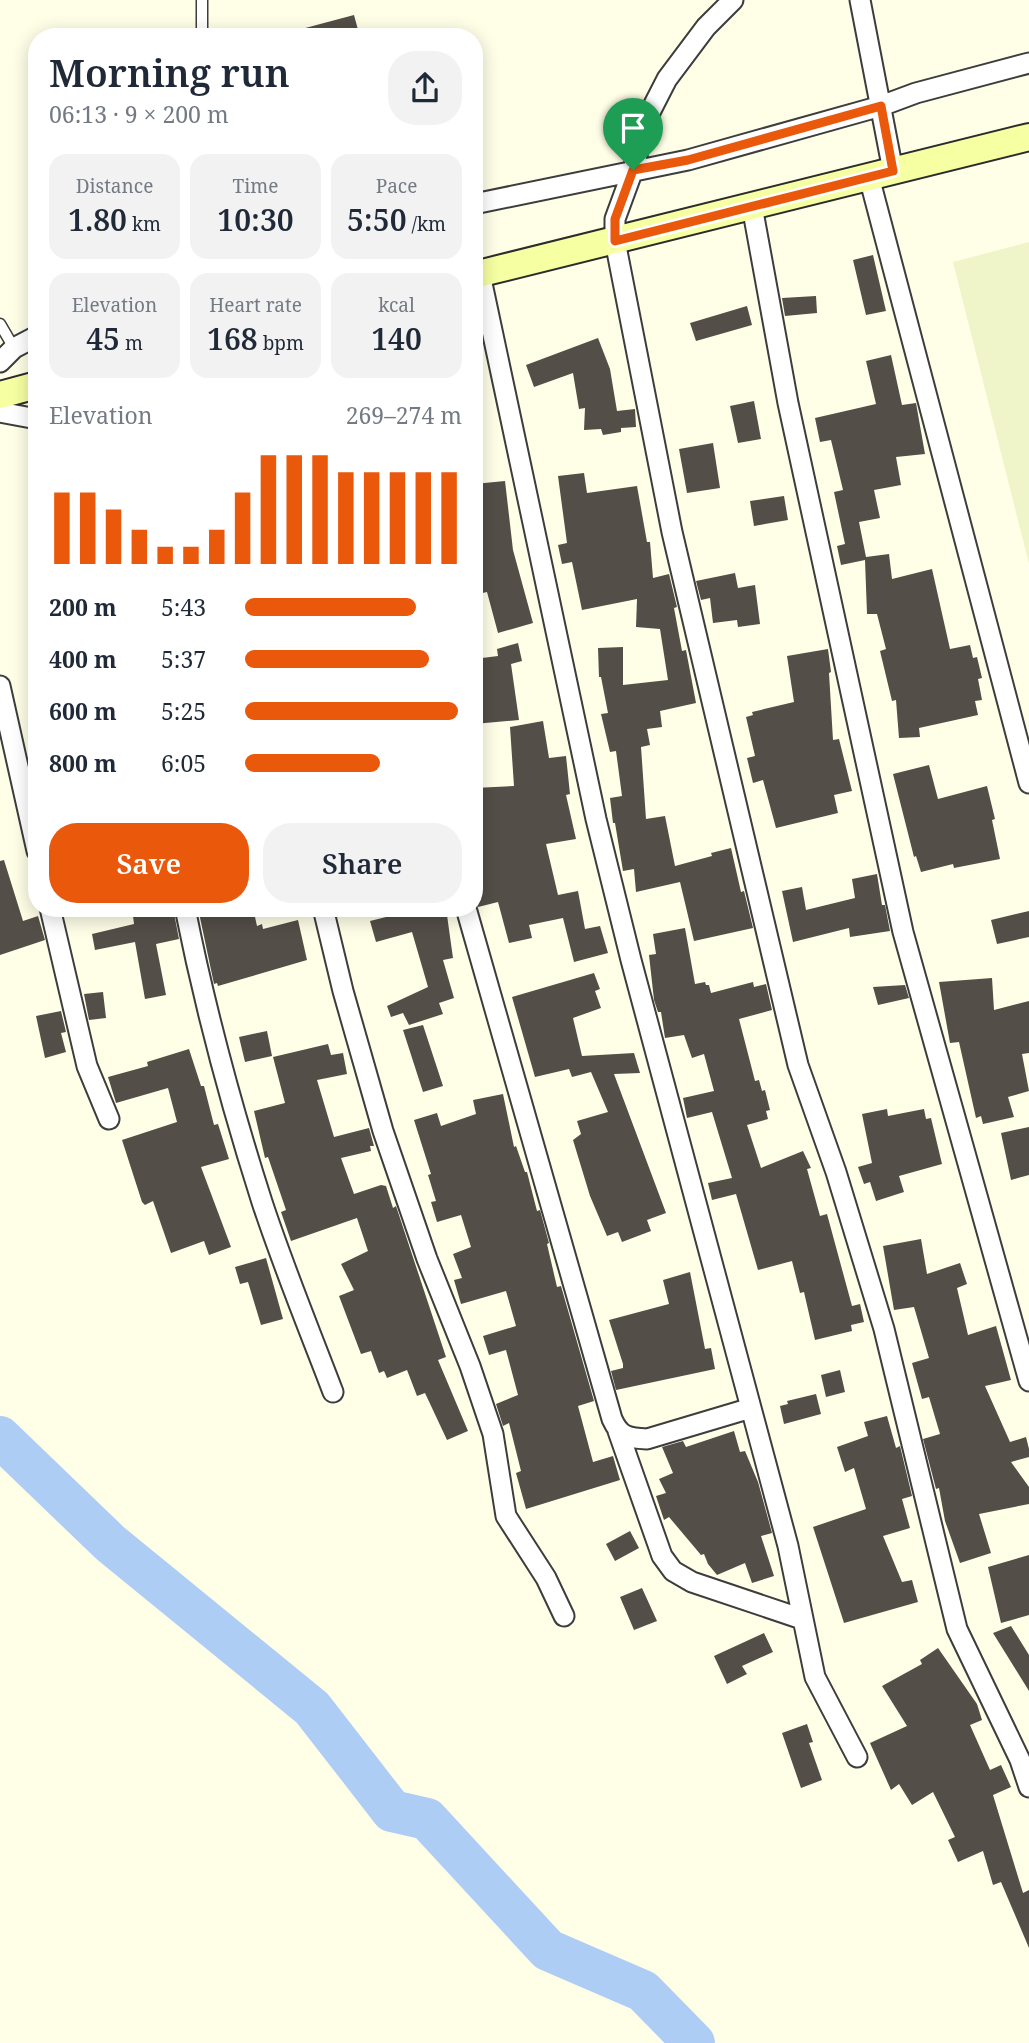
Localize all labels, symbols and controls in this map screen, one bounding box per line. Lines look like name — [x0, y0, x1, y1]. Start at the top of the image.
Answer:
text: Morning run — [49, 46, 290, 98]
button: share — [388, 51, 462, 125]
text: 06:13 · 9 × 200 m — [49, 98, 229, 130]
pin — [603, 98, 663, 170]
icon: arrive — [614, 109, 652, 147]
text: Distance — [76, 173, 153, 199]
text: Time — [233, 173, 278, 199]
text: Pace — [376, 173, 417, 199]
text: 1.80 — [68, 199, 127, 240]
text: 10:30 — [217, 199, 294, 240]
text: 5:50 — [347, 199, 407, 240]
text: km — [127, 211, 161, 237]
text: /km — [407, 211, 446, 237]
text: Elevation — [72, 292, 157, 318]
text: Heart rate — [209, 292, 302, 318]
text: kcal — [378, 292, 415, 318]
text: 45 — [86, 318, 120, 359]
text: 168 — [207, 318, 258, 359]
text: 140 — [371, 318, 422, 359]
text: m — [120, 330, 143, 356]
text: bpm — [258, 330, 304, 356]
text: Elevation — [49, 399, 153, 431]
text: 269–274 m — [346, 399, 462, 431]
text: 200 m — [49, 591, 117, 623]
text: 5:43 — [161, 591, 206, 623]
text: 400 m — [49, 643, 117, 675]
text: 5:37 — [161, 643, 206, 675]
text: 600 m — [49, 695, 117, 727]
text: 5:25 — [161, 695, 206, 727]
text: 800 m — [49, 747, 117, 779]
text: 6:05 — [161, 747, 206, 779]
button: Save — [49, 823, 249, 903]
button: Share — [263, 823, 462, 903]

